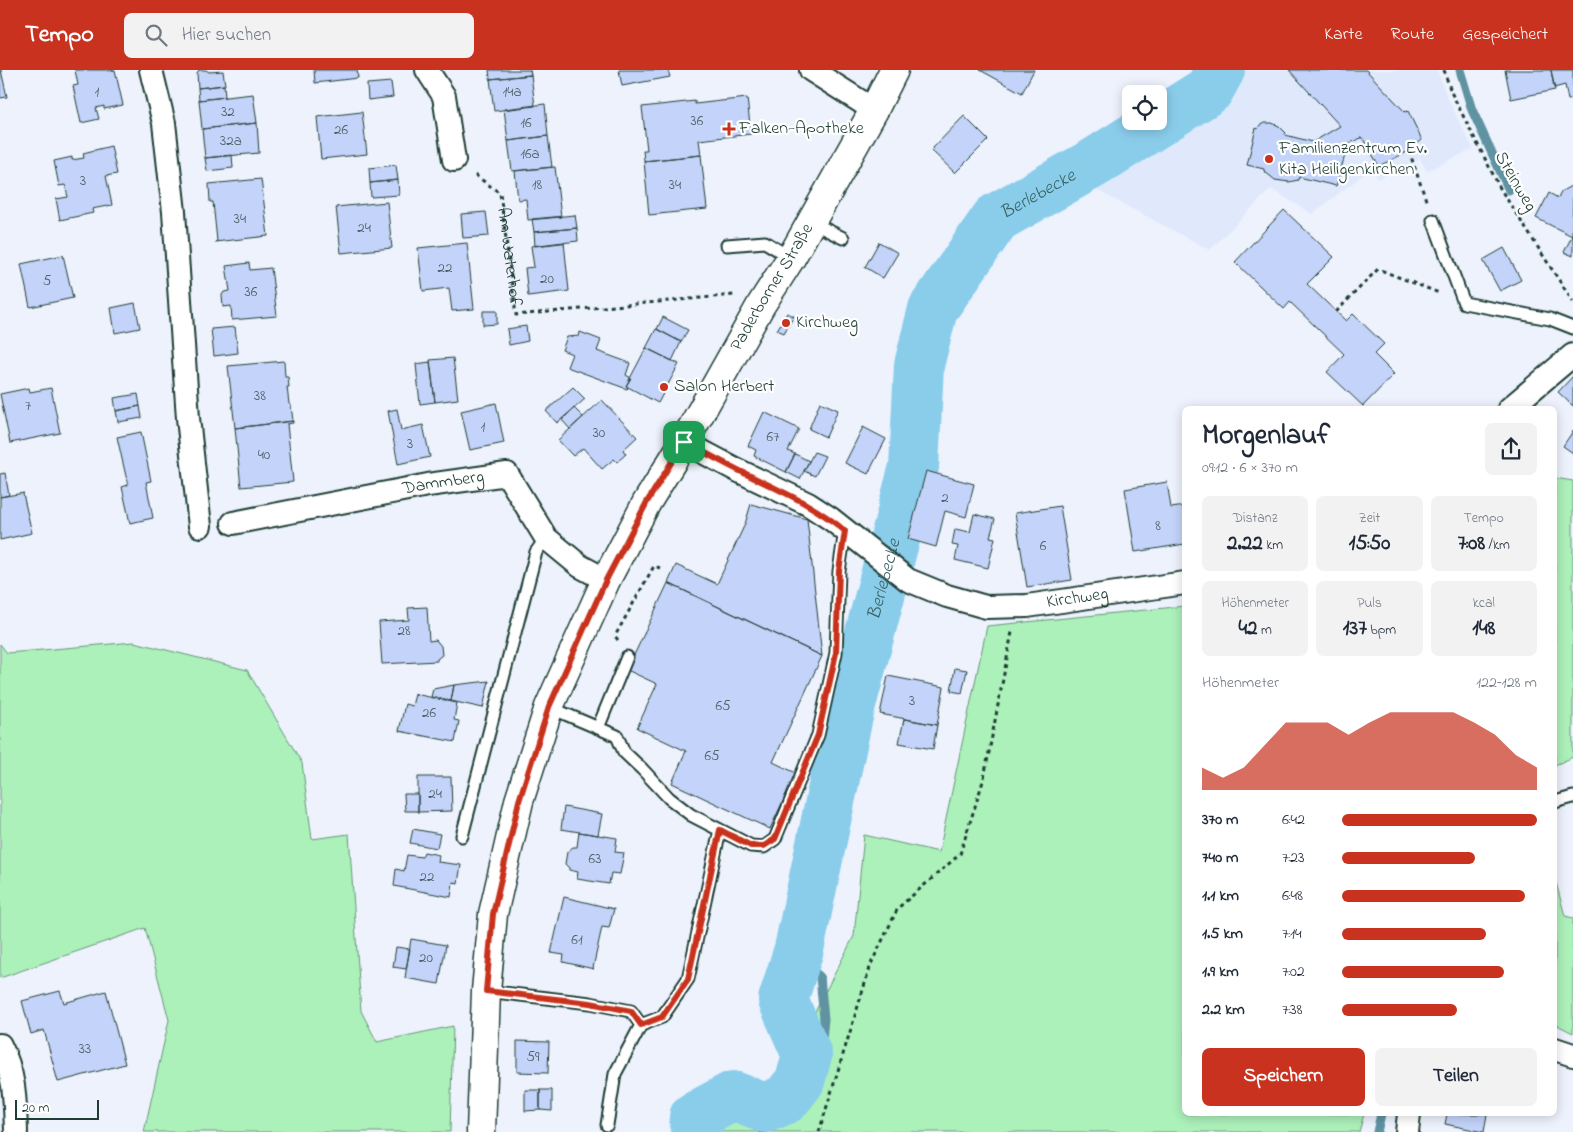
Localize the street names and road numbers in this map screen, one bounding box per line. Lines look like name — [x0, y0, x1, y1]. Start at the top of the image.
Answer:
street label: Steinweg — [1486, 147, 1543, 217]
street label: Am Waterhof — [489, 206, 528, 308]
street label: Paderborner Straße — [724, 218, 821, 356]
street label: Dammberg — [399, 464, 486, 503]
street label: Kirchweg — [1045, 581, 1110, 616]

